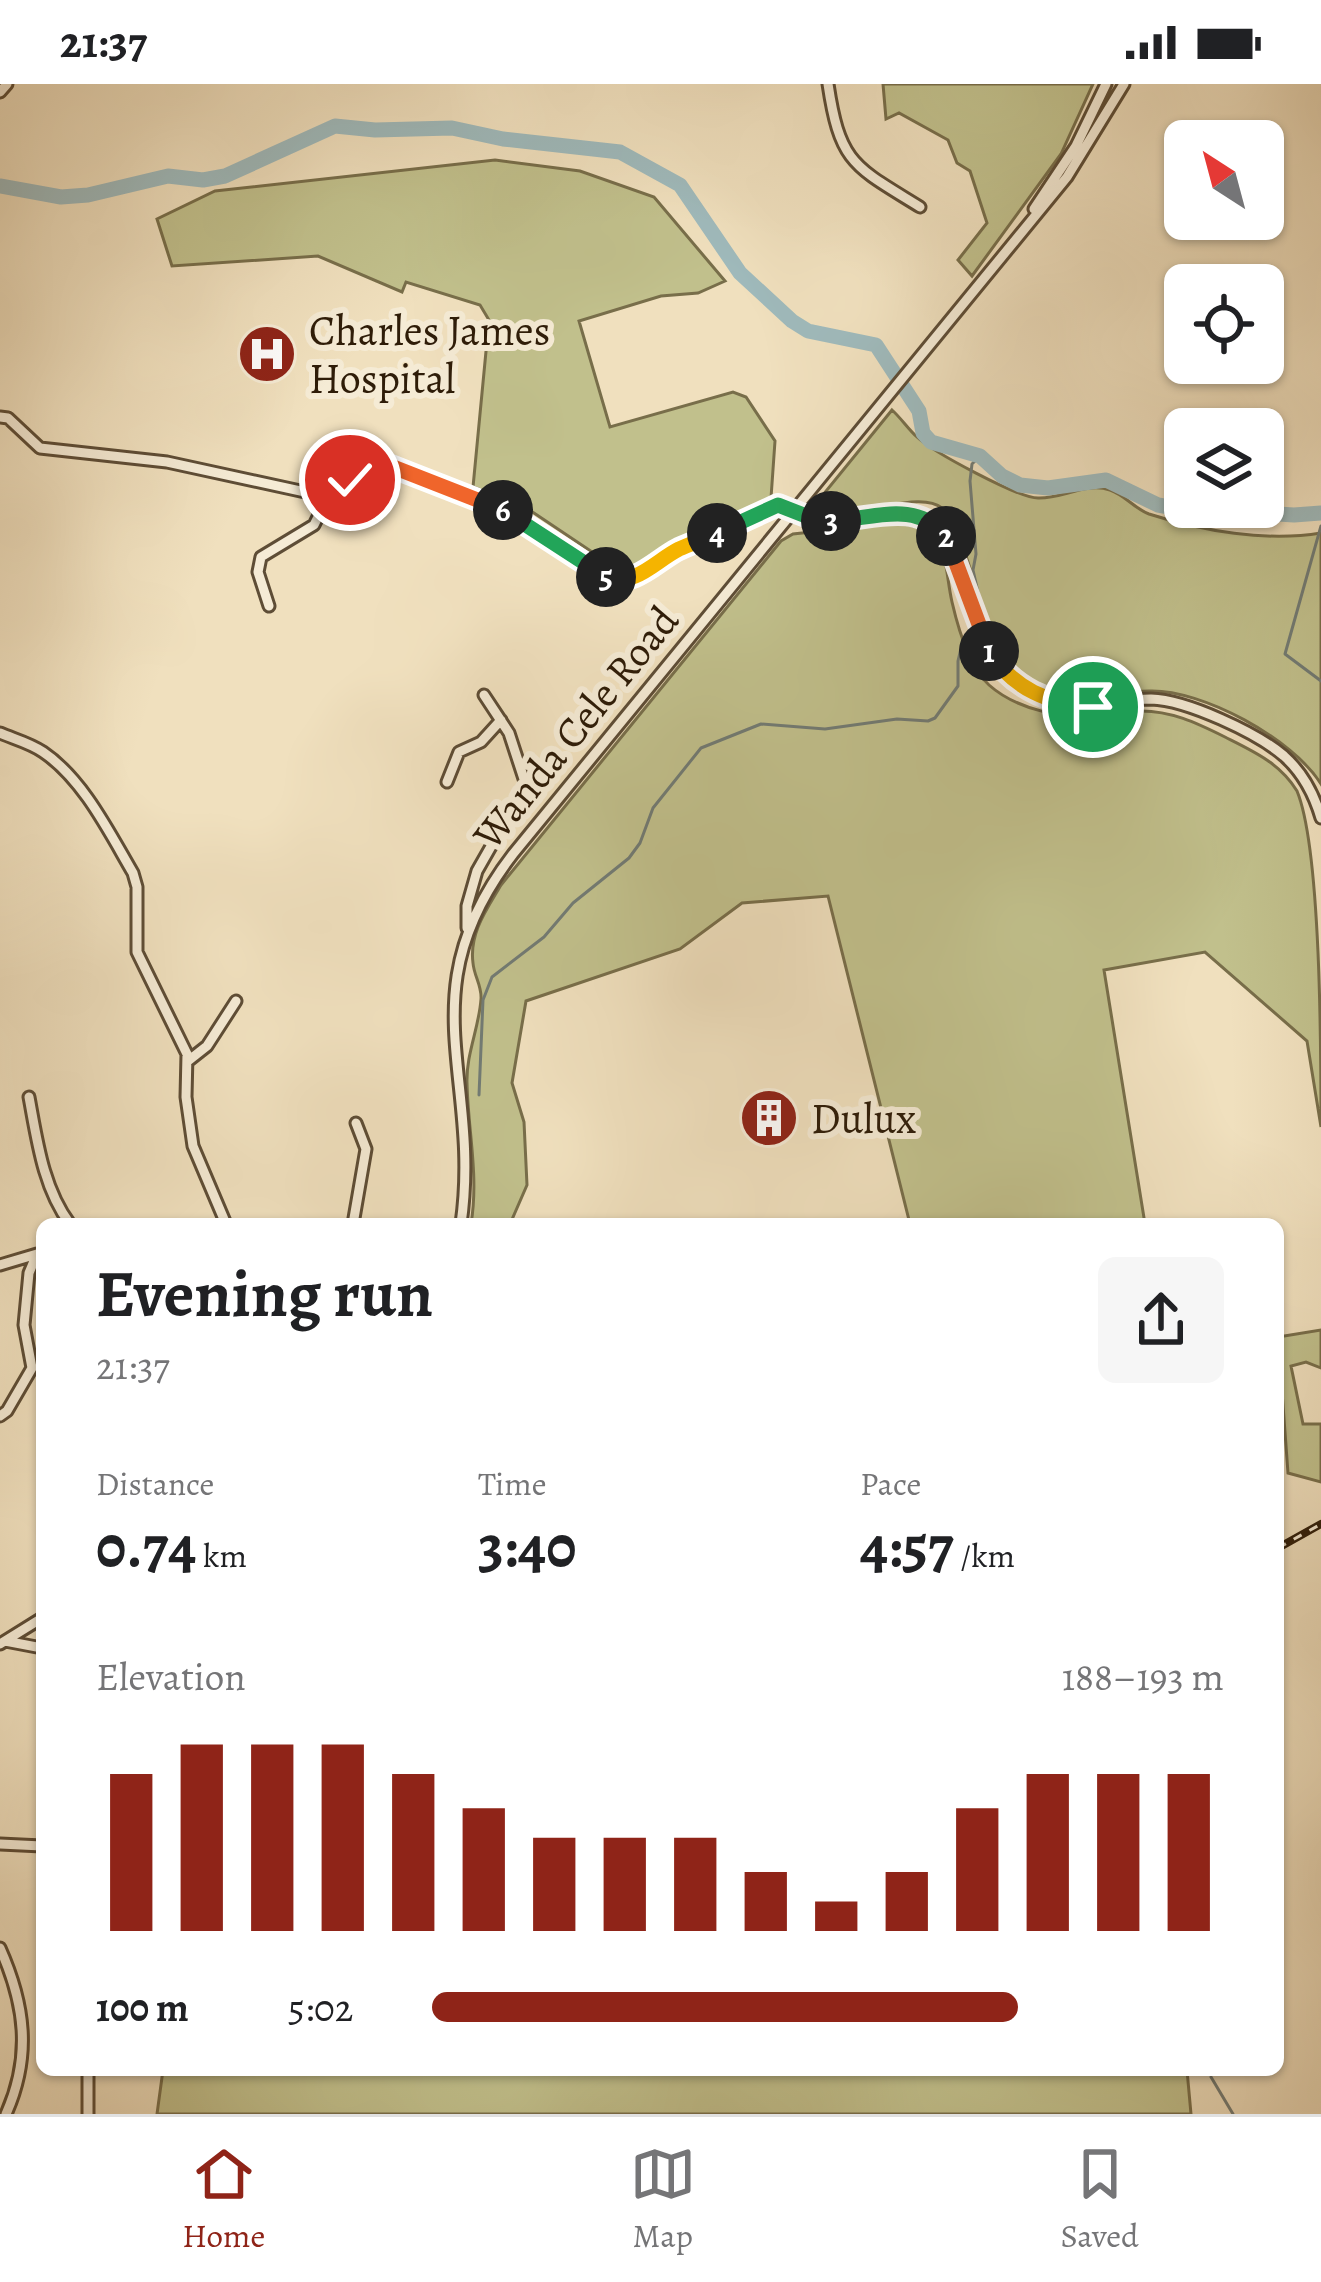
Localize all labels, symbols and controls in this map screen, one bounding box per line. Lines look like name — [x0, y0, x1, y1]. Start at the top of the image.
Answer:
text: 21:37 — [60, 11, 147, 73]
north arrow — [1164, 120, 1284, 240]
map controls — [1164, 120, 1284, 528]
button: locate — [1164, 264, 1284, 384]
place label: Charles James Hospital — [309, 302, 550, 407]
hospital icon: Charles James Hospital — [236, 323, 298, 385]
button: layers — [1164, 408, 1284, 528]
pin — [299, 429, 401, 531]
icon: check — [317, 447, 383, 513]
pin: 6 — [473, 480, 533, 540]
text: 6 — [495, 487, 511, 532]
pin: 3 — [801, 491, 861, 551]
text: 3 — [824, 498, 838, 543]
pin: 4 — [687, 503, 747, 563]
pin: 2 — [916, 506, 976, 566]
text: 4 — [709, 510, 725, 555]
text: 2 — [938, 513, 954, 558]
pin: 5 — [576, 547, 636, 607]
text: 5 — [599, 554, 613, 599]
street label: Wanda Cele Road — [459, 593, 692, 862]
pin: 1 — [959, 621, 1019, 681]
text: 1 — [983, 628, 995, 673]
pin — [1042, 656, 1144, 758]
icon: arrive — [1060, 674, 1126, 740]
building icon: Dulux — [738, 1087, 800, 1149]
place label: Dulux — [811, 1090, 916, 1147]
text: Evening run — [96, 1249, 433, 1339]
button: share — [1098, 1257, 1224, 1383]
text: 21:37 — [96, 1339, 170, 1392]
text: Distance — [96, 1461, 214, 1506]
text: Time — [478, 1461, 547, 1506]
text: Pace — [860, 1461, 921, 1506]
text: 0.74 — [96, 1506, 197, 1588]
text: 3:40 — [478, 1506, 576, 1588]
text: 4:57 — [860, 1506, 954, 1588]
text: km — [197, 1533, 247, 1578]
text: /km — [954, 1533, 1015, 1578]
text: Elevation — [96, 1650, 246, 1703]
text: 188–193 m — [1062, 1650, 1224, 1703]
text: 100 m — [96, 1981, 189, 2034]
text: 5:02 — [288, 1981, 353, 2034]
tab: Home — [182, 2141, 265, 2258]
tab: Map — [630, 2141, 696, 2258]
tab: Saved — [1060, 2141, 1139, 2258]

